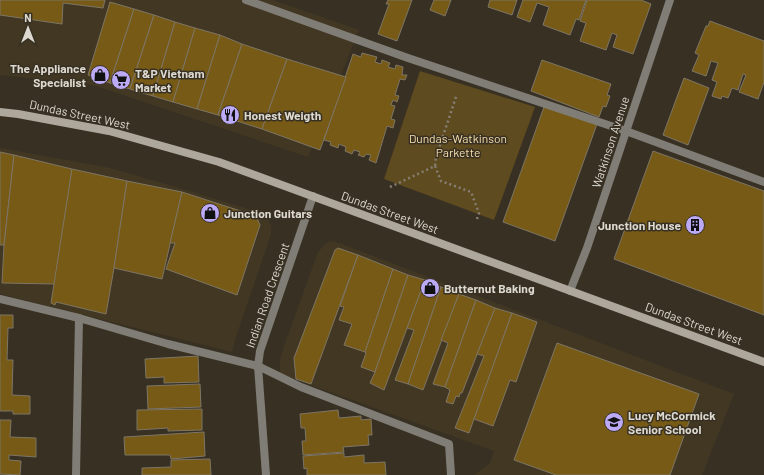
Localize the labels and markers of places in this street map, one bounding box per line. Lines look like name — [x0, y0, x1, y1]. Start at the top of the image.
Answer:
place label: The Appliance Specialist — [10, 61, 86, 89]
shop icon: The Appliance Specialist — [89, 64, 111, 86]
place label: T&P Vietnam Market — [135, 66, 204, 94]
supermarket icon: T&P Vietnam Market — [110, 69, 132, 91]
restaurant icon: Honest Weigth — [219, 104, 241, 126]
place label: Honest Weigth — [244, 108, 321, 122]
shop icon: Junction Guitars — [199, 202, 221, 224]
place label: Junction Guitars — [224, 206, 312, 220]
building icon: Junction House — [684, 214, 706, 236]
place label: Junction House — [598, 218, 681, 232]
shop icon: Butternut Baking — [419, 277, 441, 299]
place label: Butternut Baking — [444, 281, 535, 295]
place label: Lucy McCormick Senior School — [628, 408, 716, 436]
school or university icon: Lucy McCormick Senior School — [603, 411, 625, 433]

